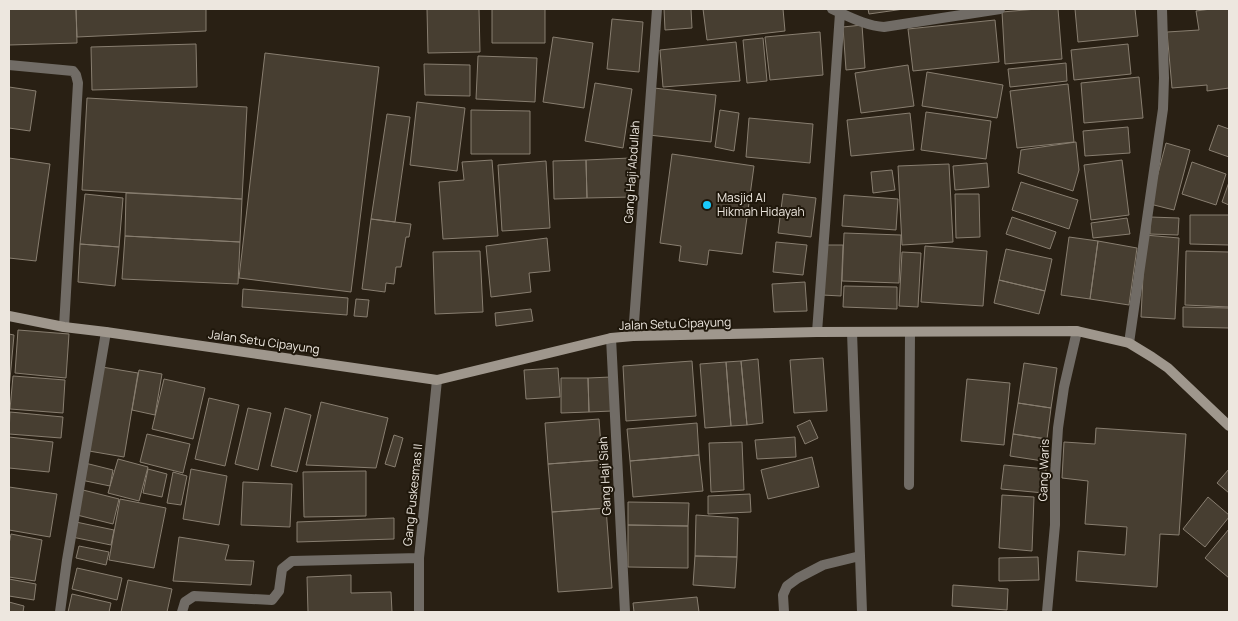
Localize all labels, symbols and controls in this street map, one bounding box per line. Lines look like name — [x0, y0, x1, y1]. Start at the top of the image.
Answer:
street label: Gang Haji Abdullah — [619, 120, 644, 224]
place label: Masjid Al Hikmah Hidayah — [717, 189, 805, 220]
marker: Masjid Al Hikmah Hidayah — [701, 199, 713, 211]
street label: Jalan Setu Cipayung — [618, 313, 731, 334]
street label: Jalan Setu Cipayung — [207, 325, 321, 358]
street label: Gang Haji Siah — [594, 436, 615, 516]
street label: Gang Waris — [1034, 438, 1053, 502]
street label: Gang Puskesmas II — [399, 443, 426, 547]

